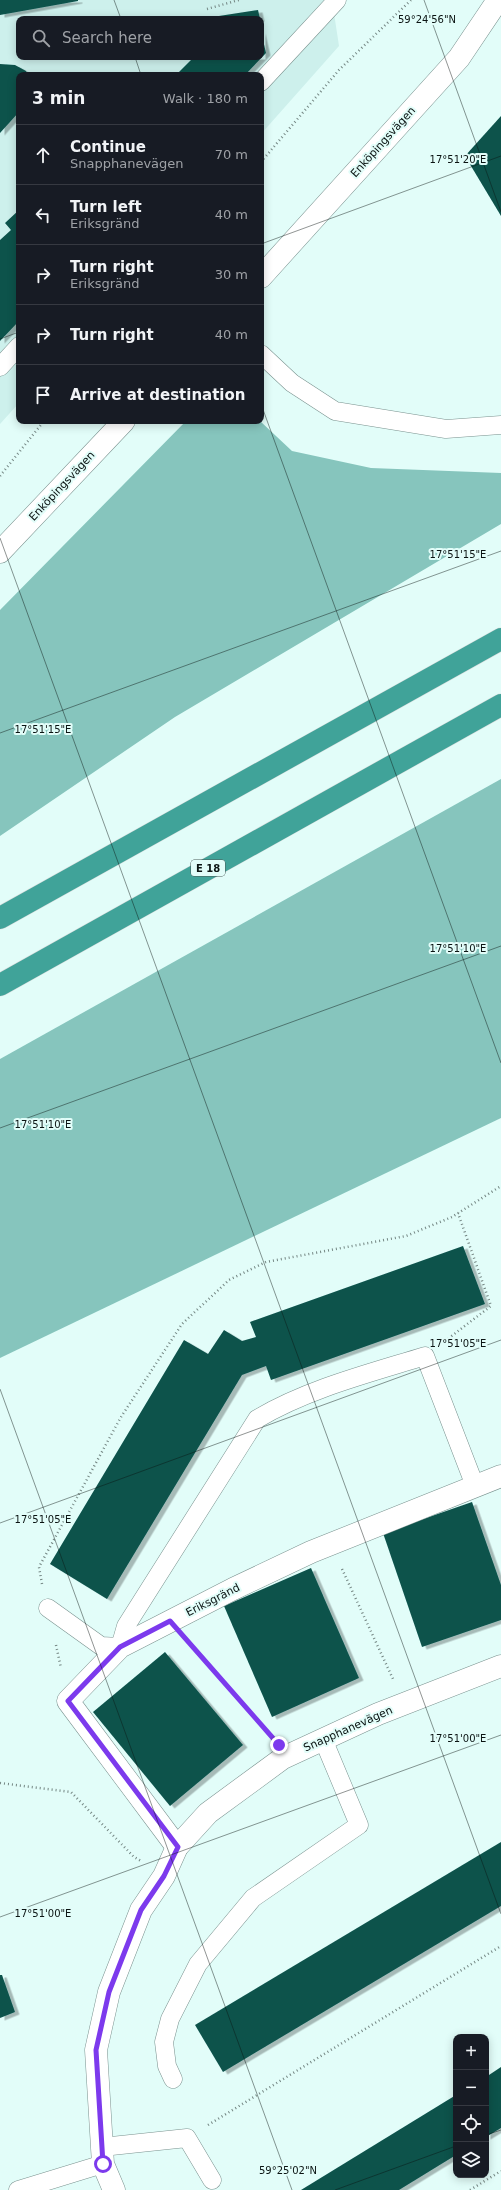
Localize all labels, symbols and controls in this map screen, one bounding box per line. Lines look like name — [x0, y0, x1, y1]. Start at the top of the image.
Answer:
text: 59°24'56"N — [398, 14, 456, 25]
search box — [16, 16, 264, 60]
icon: search — [30, 27, 52, 49]
text: Search here — [62, 29, 152, 47]
text: 3 min — [32, 88, 85, 108]
text: Walk · 180 m — [163, 91, 248, 106]
street label: Enköpingsvägen — [348, 104, 418, 180]
text: Continue — [70, 138, 146, 156]
icon: ahead — [32, 144, 54, 166]
text: 70 m — [215, 147, 248, 162]
text: 17°51'20"E — [430, 154, 486, 165]
text: Snapphanevägen — [70, 156, 184, 171]
text: Turn left — [70, 198, 142, 216]
icon: left — [32, 204, 54, 226]
text: 40 m — [215, 207, 248, 222]
text: Eriksgränd — [70, 216, 140, 231]
text: Turn right — [70, 258, 154, 276]
icon: right — [32, 264, 54, 286]
text: 30 m — [215, 267, 248, 282]
text: Eriksgränd — [70, 276, 140, 291]
icon: right — [32, 324, 54, 346]
text: Turn right — [70, 326, 154, 344]
text: 40 m — [215, 327, 248, 342]
icon: arrive — [32, 384, 54, 406]
text: Arrive at destination — [70, 386, 245, 404]
street label: Enköpingsvägen — [26, 449, 98, 523]
text: 17°51'15"E — [430, 549, 486, 560]
text: 17°51'15"E — [15, 724, 71, 735]
road number: E 18 — [191, 860, 225, 876]
text: 17°51'10"E — [430, 943, 486, 954]
text: 17°51'10"E — [15, 1119, 71, 1130]
text: 17°51'05"E — [430, 1338, 486, 1349]
text: 17°51'05"E — [15, 1514, 71, 1525]
street label: Eriksgränd — [184, 1581, 242, 1619]
street label: Snapphanevägen — [301, 1704, 395, 1754]
text: 17°51'00"E — [430, 1733, 486, 1744]
route end — [270, 1736, 288, 1754]
text: 17°51'00"E — [15, 1908, 71, 1919]
map controls — [453, 2034, 489, 2178]
button: + — [453, 2034, 489, 2070]
button: − — [453, 2070, 489, 2106]
button: locate — [453, 2106, 489, 2142]
button: layers — [453, 2142, 489, 2178]
route start — [94, 2155, 112, 2173]
text: 59°25'02"N — [259, 2165, 317, 2176]

